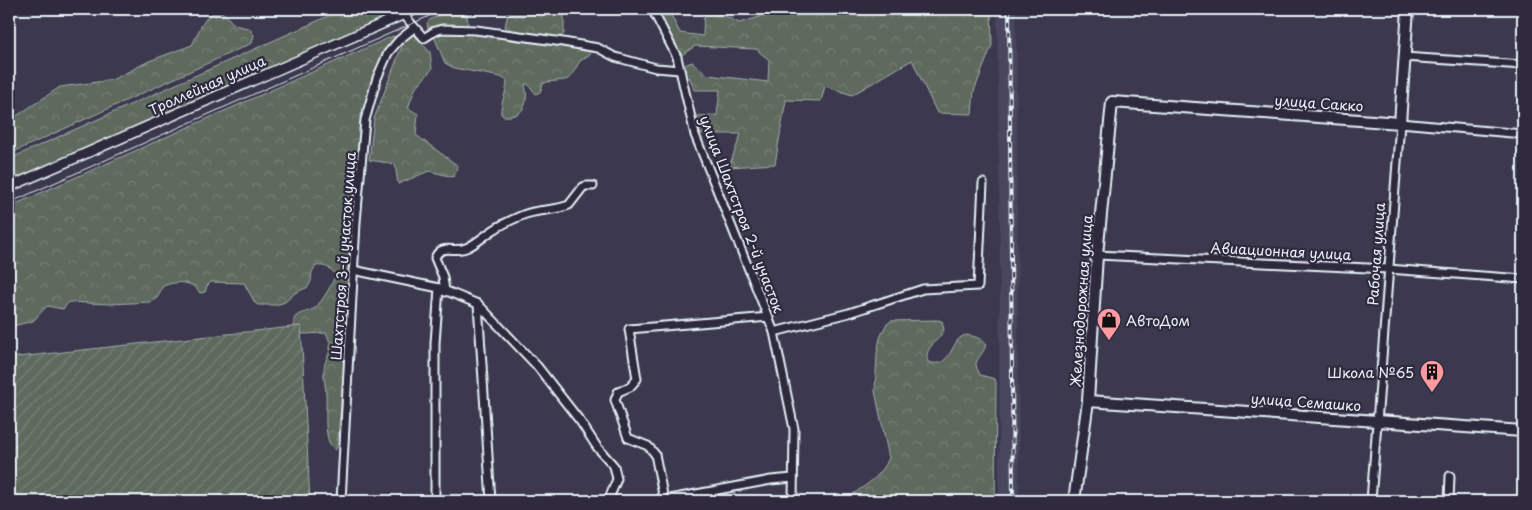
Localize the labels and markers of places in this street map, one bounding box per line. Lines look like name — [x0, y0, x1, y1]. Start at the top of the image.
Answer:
shop icon: АвтоДом — [1096, 307, 1122, 341]
place label: АвтоДом — [1126, 310, 1190, 331]
building icon: Школа №65 — [1419, 359, 1445, 393]
place label: Школа №65 — [1327, 362, 1414, 383]

